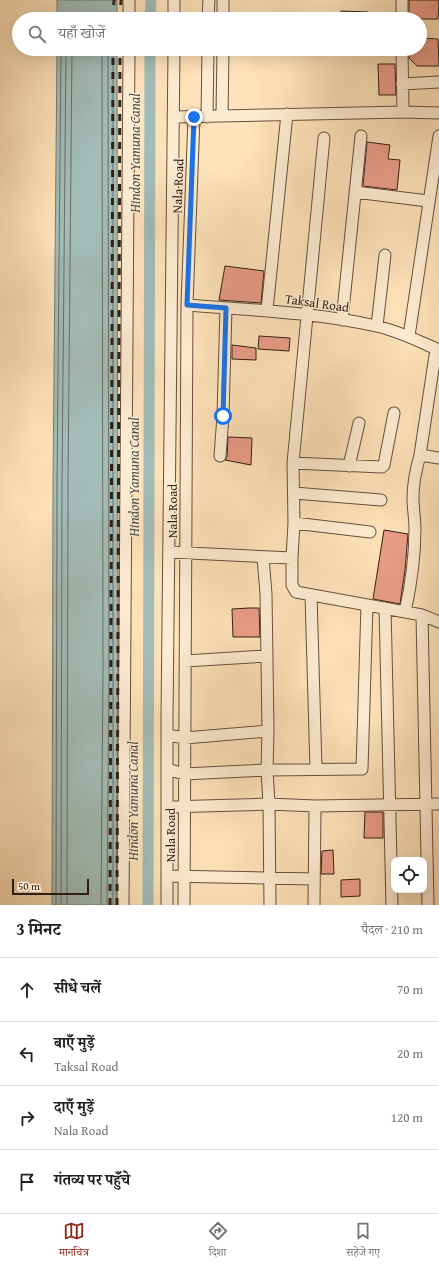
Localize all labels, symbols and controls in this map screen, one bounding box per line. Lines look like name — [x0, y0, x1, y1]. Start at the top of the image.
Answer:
search box — [12, 12, 427, 56]
text: यहाँ खोजें — [58, 22, 105, 43]
icon: search — [26, 23, 48, 45]
water label: Hindon Yamuna Canal — [125, 93, 145, 214]
route end — [185, 108, 203, 126]
street label: Nala Road — [168, 158, 188, 214]
street label: Taksal Road — [284, 289, 350, 317]
route start — [214, 407, 232, 425]
water label: Hindon Yamuna Canal — [124, 417, 144, 538]
street label: Nala Road — [163, 484, 182, 538]
water label: Hindon Yamuna Canal — [123, 741, 143, 862]
street label: Nala Road — [161, 808, 180, 862]
map controls — [391, 857, 427, 893]
button: locate — [391, 857, 427, 893]
scale bar — [12, 877, 89, 896]
text: 50 m — [18, 878, 40, 894]
text: 3 मिनट — [16, 916, 61, 941]
text: पैदल · 210 m — [362, 920, 423, 939]
text: सीधे चलें — [54, 977, 101, 998]
icon: ahead — [16, 979, 38, 1001]
text: 70 m — [397, 980, 423, 999]
text: बाएँ मुड़ें — [54, 1032, 95, 1053]
icon: left — [16, 1043, 38, 1065]
text: 20 m — [397, 1044, 423, 1063]
text: Taksal Road — [54, 1057, 119, 1076]
text: दाएँ मुड़ें — [54, 1096, 94, 1117]
icon: right — [16, 1107, 38, 1129]
text: 120 m — [391, 1108, 423, 1127]
text: Nala Road — [54, 1121, 109, 1140]
text: गंतव्य पर पहुँचे — [54, 1169, 130, 1190]
icon: arrive — [16, 1171, 38, 1193]
tab: मानचित्र — [59, 1220, 89, 1263]
tab: दिशा — [207, 1220, 229, 1263]
tab: सहेजे गए — [346, 1220, 380, 1263]

